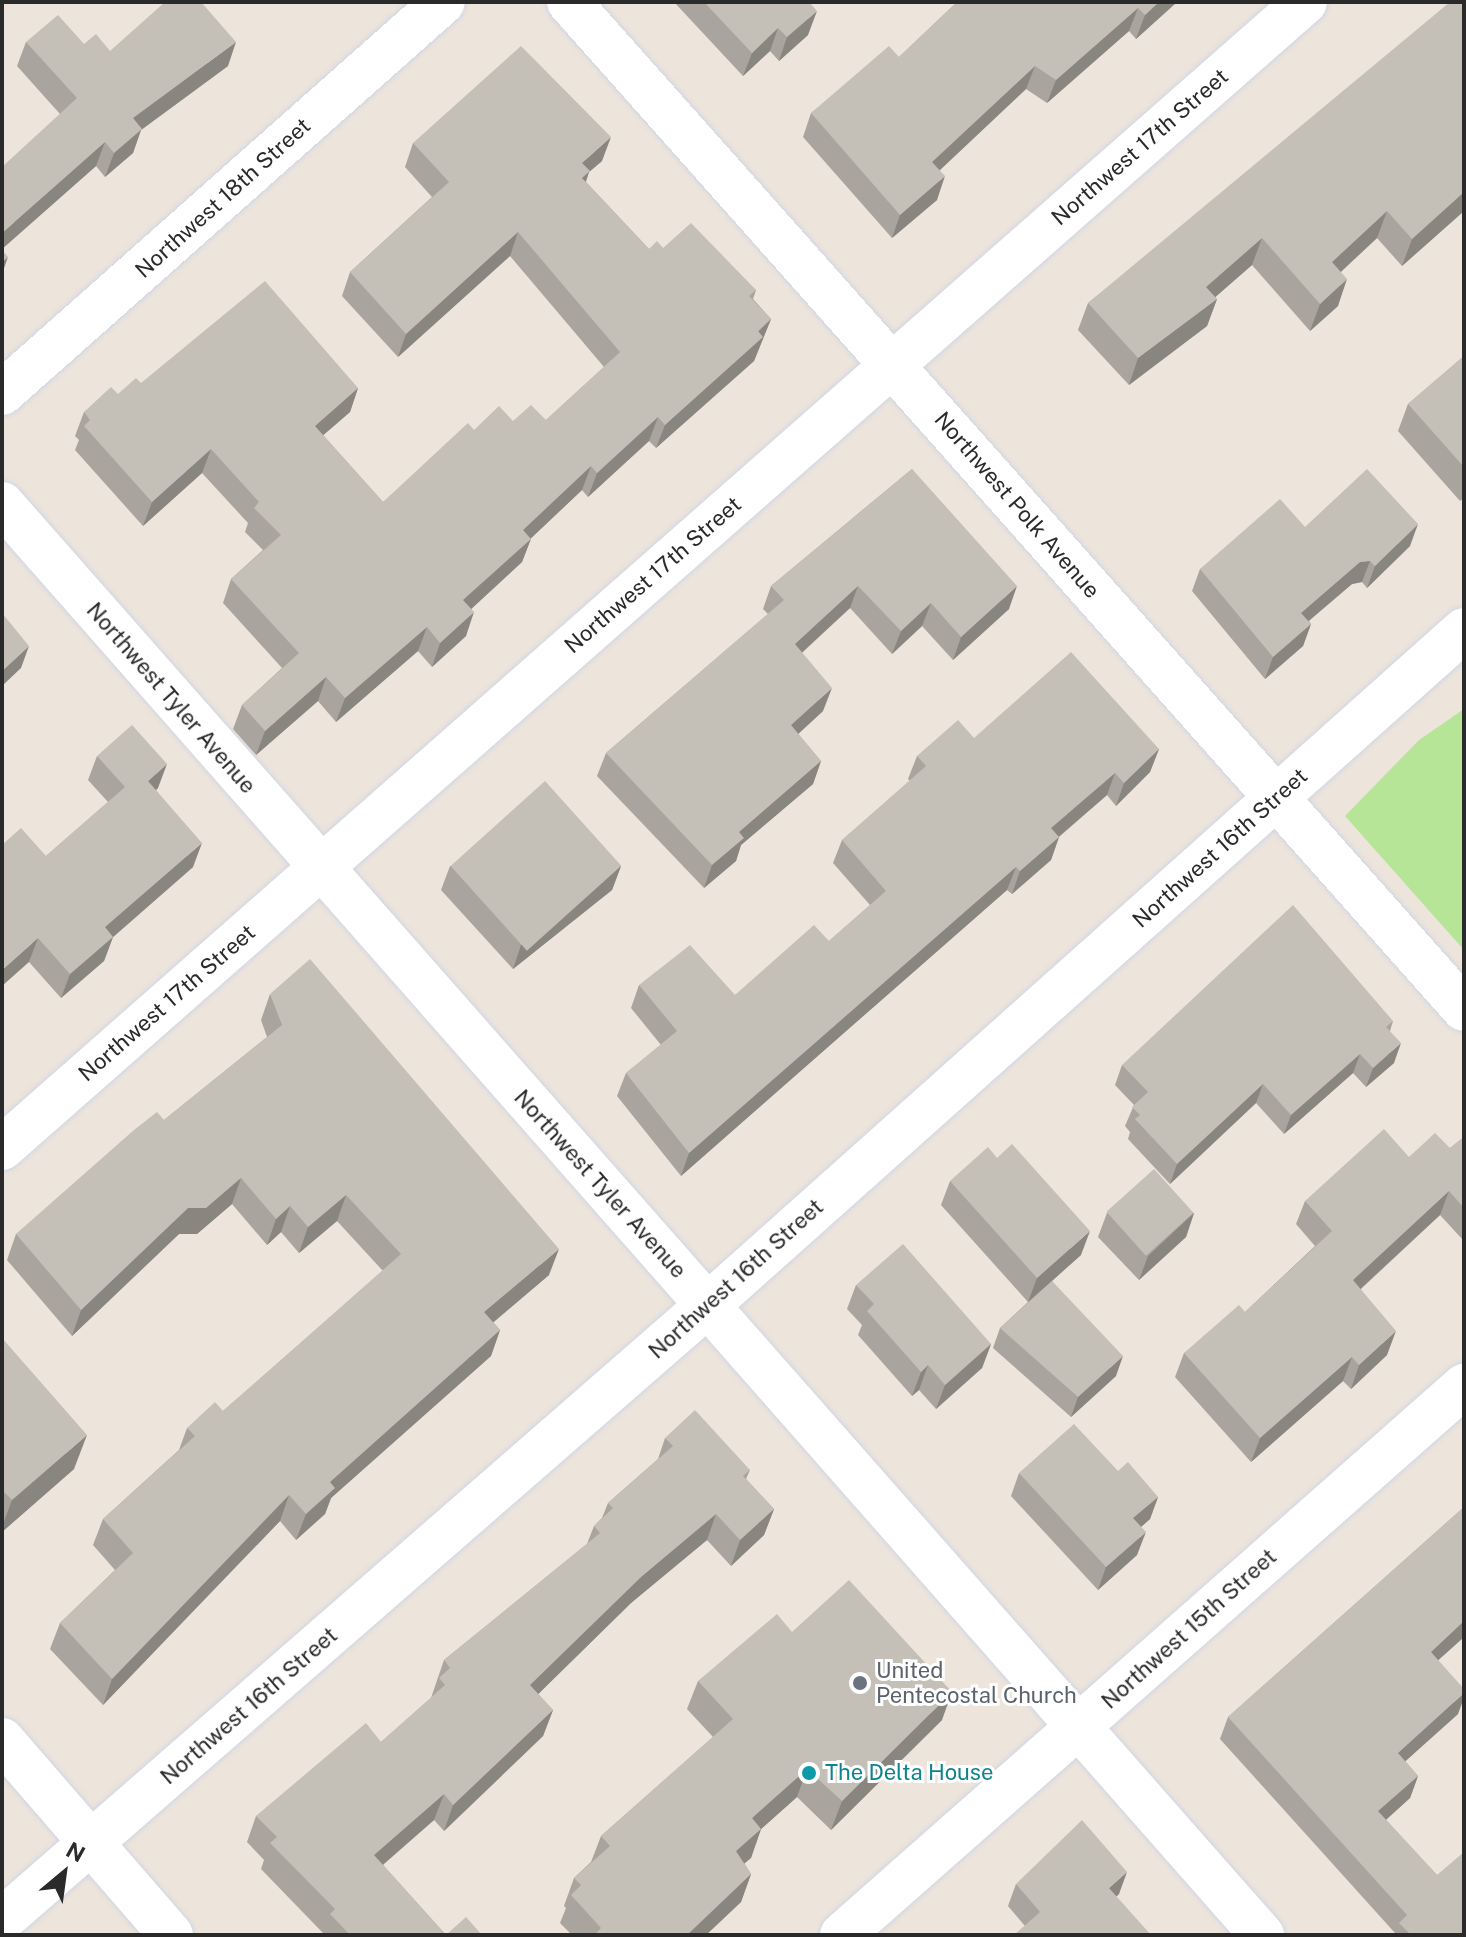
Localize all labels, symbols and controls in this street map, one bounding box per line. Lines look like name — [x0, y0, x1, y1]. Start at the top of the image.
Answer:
street label: Northwest 17th Street — [1046, 63, 1234, 231]
street label: Northwest 18th Street — [130, 113, 316, 283]
street label: Northwest Polk Avenue — [929, 406, 1105, 604]
street label: Northwest 17th Street — [559, 491, 747, 659]
street label: Northwest Tyler Avenue — [81, 597, 261, 799]
street label: Northwest 16th Street — [1127, 763, 1313, 933]
street label: Northwest 17th Street — [73, 919, 261, 1087]
street label: Northwest Tyler Avenue — [509, 1084, 691, 1284]
street label: Northwest 16th Street — [643, 1194, 829, 1364]
street label: Northwest 15th Street — [1096, 1544, 1282, 1714]
street label: Northwest 16th Street — [155, 1622, 343, 1790]
place label: United Pentecostal Church — [876, 1657, 1077, 1708]
marker: United Pentecostal Church — [851, 1674, 869, 1692]
place label: The Delta House — [825, 1760, 994, 1786]
marker: The Delta House — [800, 1764, 818, 1782]
north arrow — [24, 1833, 104, 1913]
text: N — [62, 1836, 89, 1868]

